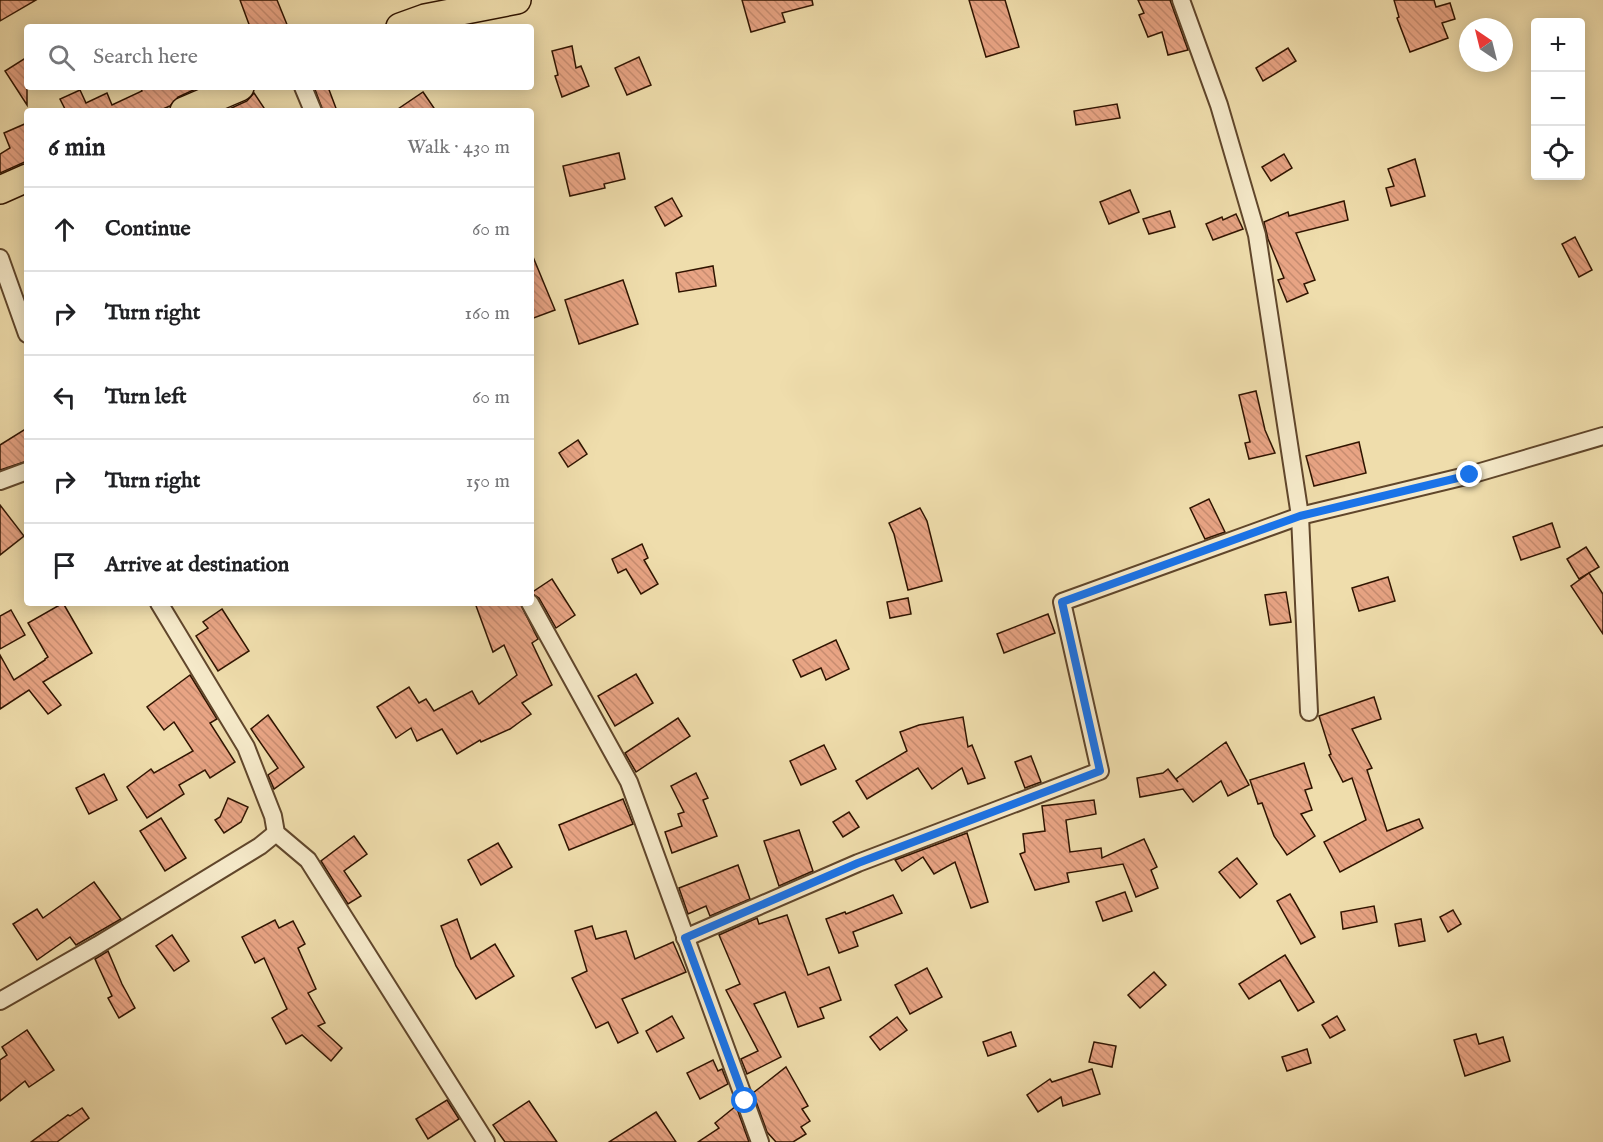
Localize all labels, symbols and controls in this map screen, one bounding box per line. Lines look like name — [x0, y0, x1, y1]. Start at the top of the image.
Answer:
north arrow — [1459, 18, 1513, 72]
map controls — [1531, 18, 1585, 180]
button: + — [1531, 18, 1585, 72]
search box — [24, 24, 534, 90]
icon: search — [45, 41, 78, 74]
text: Search here — [93, 43, 198, 71]
button: − — [1531, 72, 1585, 126]
button: locate — [1531, 126, 1585, 180]
text: 6 min — [48, 131, 106, 164]
text: Walk · 430 m — [407, 135, 510, 160]
icon: ahead — [48, 213, 81, 246]
text: Continue — [105, 215, 191, 243]
text: 60 m — [472, 217, 510, 242]
icon: right — [48, 297, 81, 330]
text: Turn right — [105, 299, 200, 327]
text: 160 m — [464, 301, 510, 326]
icon: left — [48, 381, 81, 414]
text: Turn left — [105, 383, 187, 411]
text: 60 m — [472, 385, 510, 410]
route end — [1456, 461, 1482, 487]
icon: right — [48, 465, 81, 498]
text: Turn right — [105, 467, 200, 495]
text: 150 m — [466, 469, 510, 494]
icon: arrive — [48, 549, 81, 582]
text: Arrive at destination — [105, 551, 289, 579]
route start — [731, 1087, 757, 1113]

